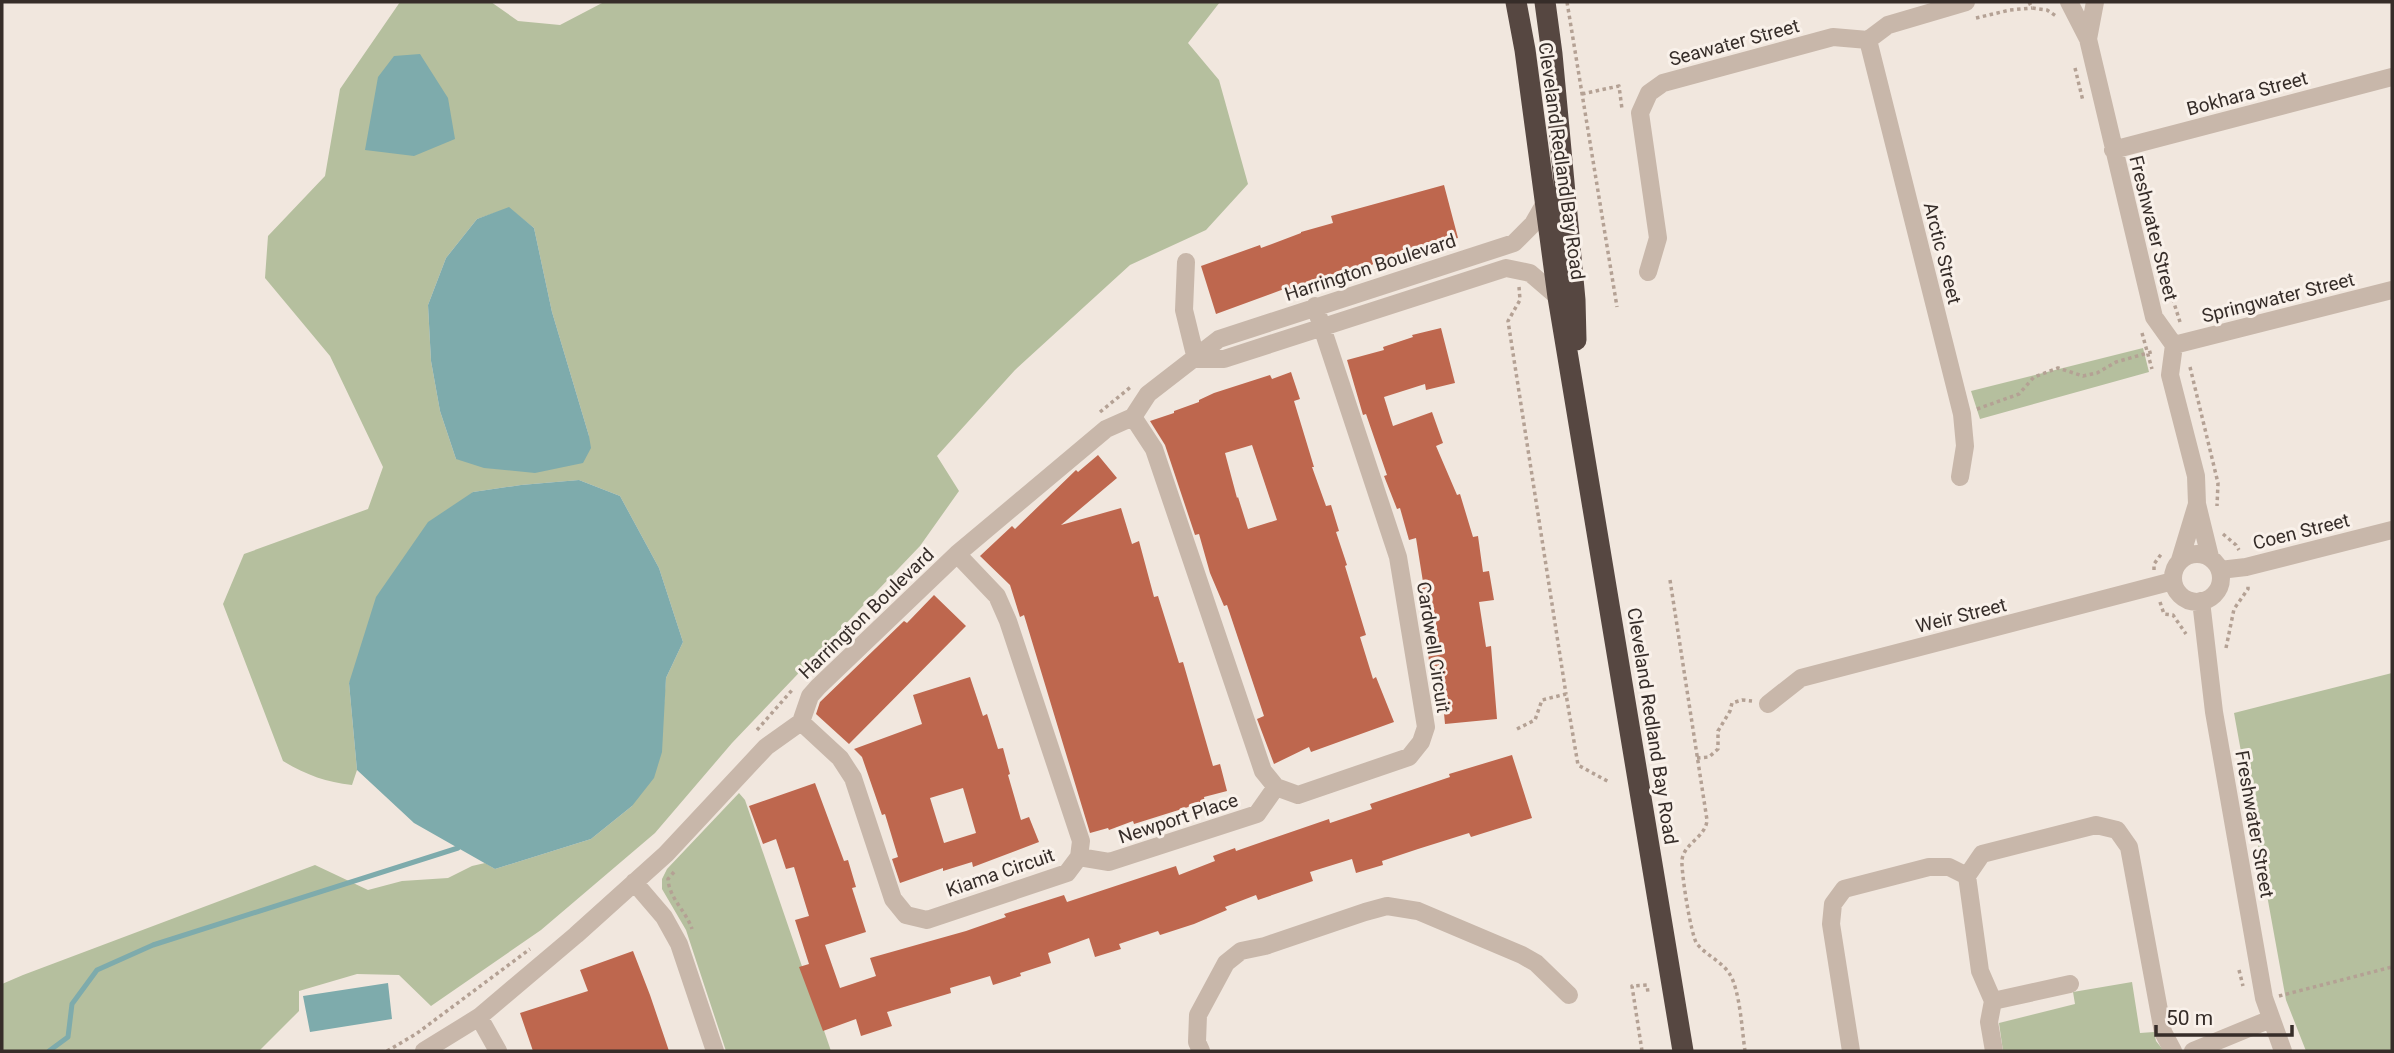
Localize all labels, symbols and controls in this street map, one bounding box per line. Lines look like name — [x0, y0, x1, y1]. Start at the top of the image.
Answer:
street label: Seawater Street — [1666, 14, 1802, 71]
street label: Cleveland Redland Bay Road — [1533, 41, 1590, 281]
street label: Bokhara Street — [2184, 66, 2310, 121]
street label: Freshwater Street — [2124, 153, 2183, 303]
street label: Arctic Street — [1919, 200, 1966, 306]
street label: Harrington Boulevard — [1282, 229, 1459, 306]
street label: Springwater Street — [2199, 267, 2357, 328]
street label: Coen Street — [2250, 508, 2352, 555]
street label: Harrington Boulevard — [794, 543, 939, 684]
street label: Cardwell Circuit — [1412, 580, 1455, 714]
street label: Weir Street — [1913, 593, 2009, 638]
street label: Cleveland Redland Bay Road — [1622, 606, 1683, 846]
street label: Freshwater Street — [2230, 749, 2279, 899]
street label: Newport Place — [1116, 788, 1241, 849]
street label: Kiama Circuit — [943, 843, 1057, 902]
scale bar — [2156, 993, 2292, 1038]
text: 50 m — [2166, 1006, 2213, 1030]

